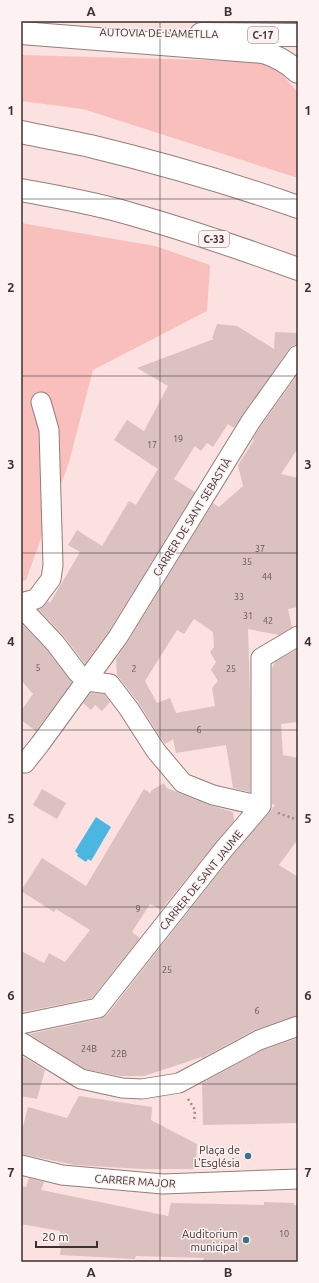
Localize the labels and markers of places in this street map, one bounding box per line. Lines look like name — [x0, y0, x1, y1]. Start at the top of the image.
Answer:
place label: Plaça de L'Església — [194, 1144, 240, 1169]
marker: Plaça de L'Església — [243, 1151, 253, 1161]
place label: Auditorium municipal — [182, 1228, 238, 1253]
marker: Auditorium municipal — [241, 1235, 251, 1245]

